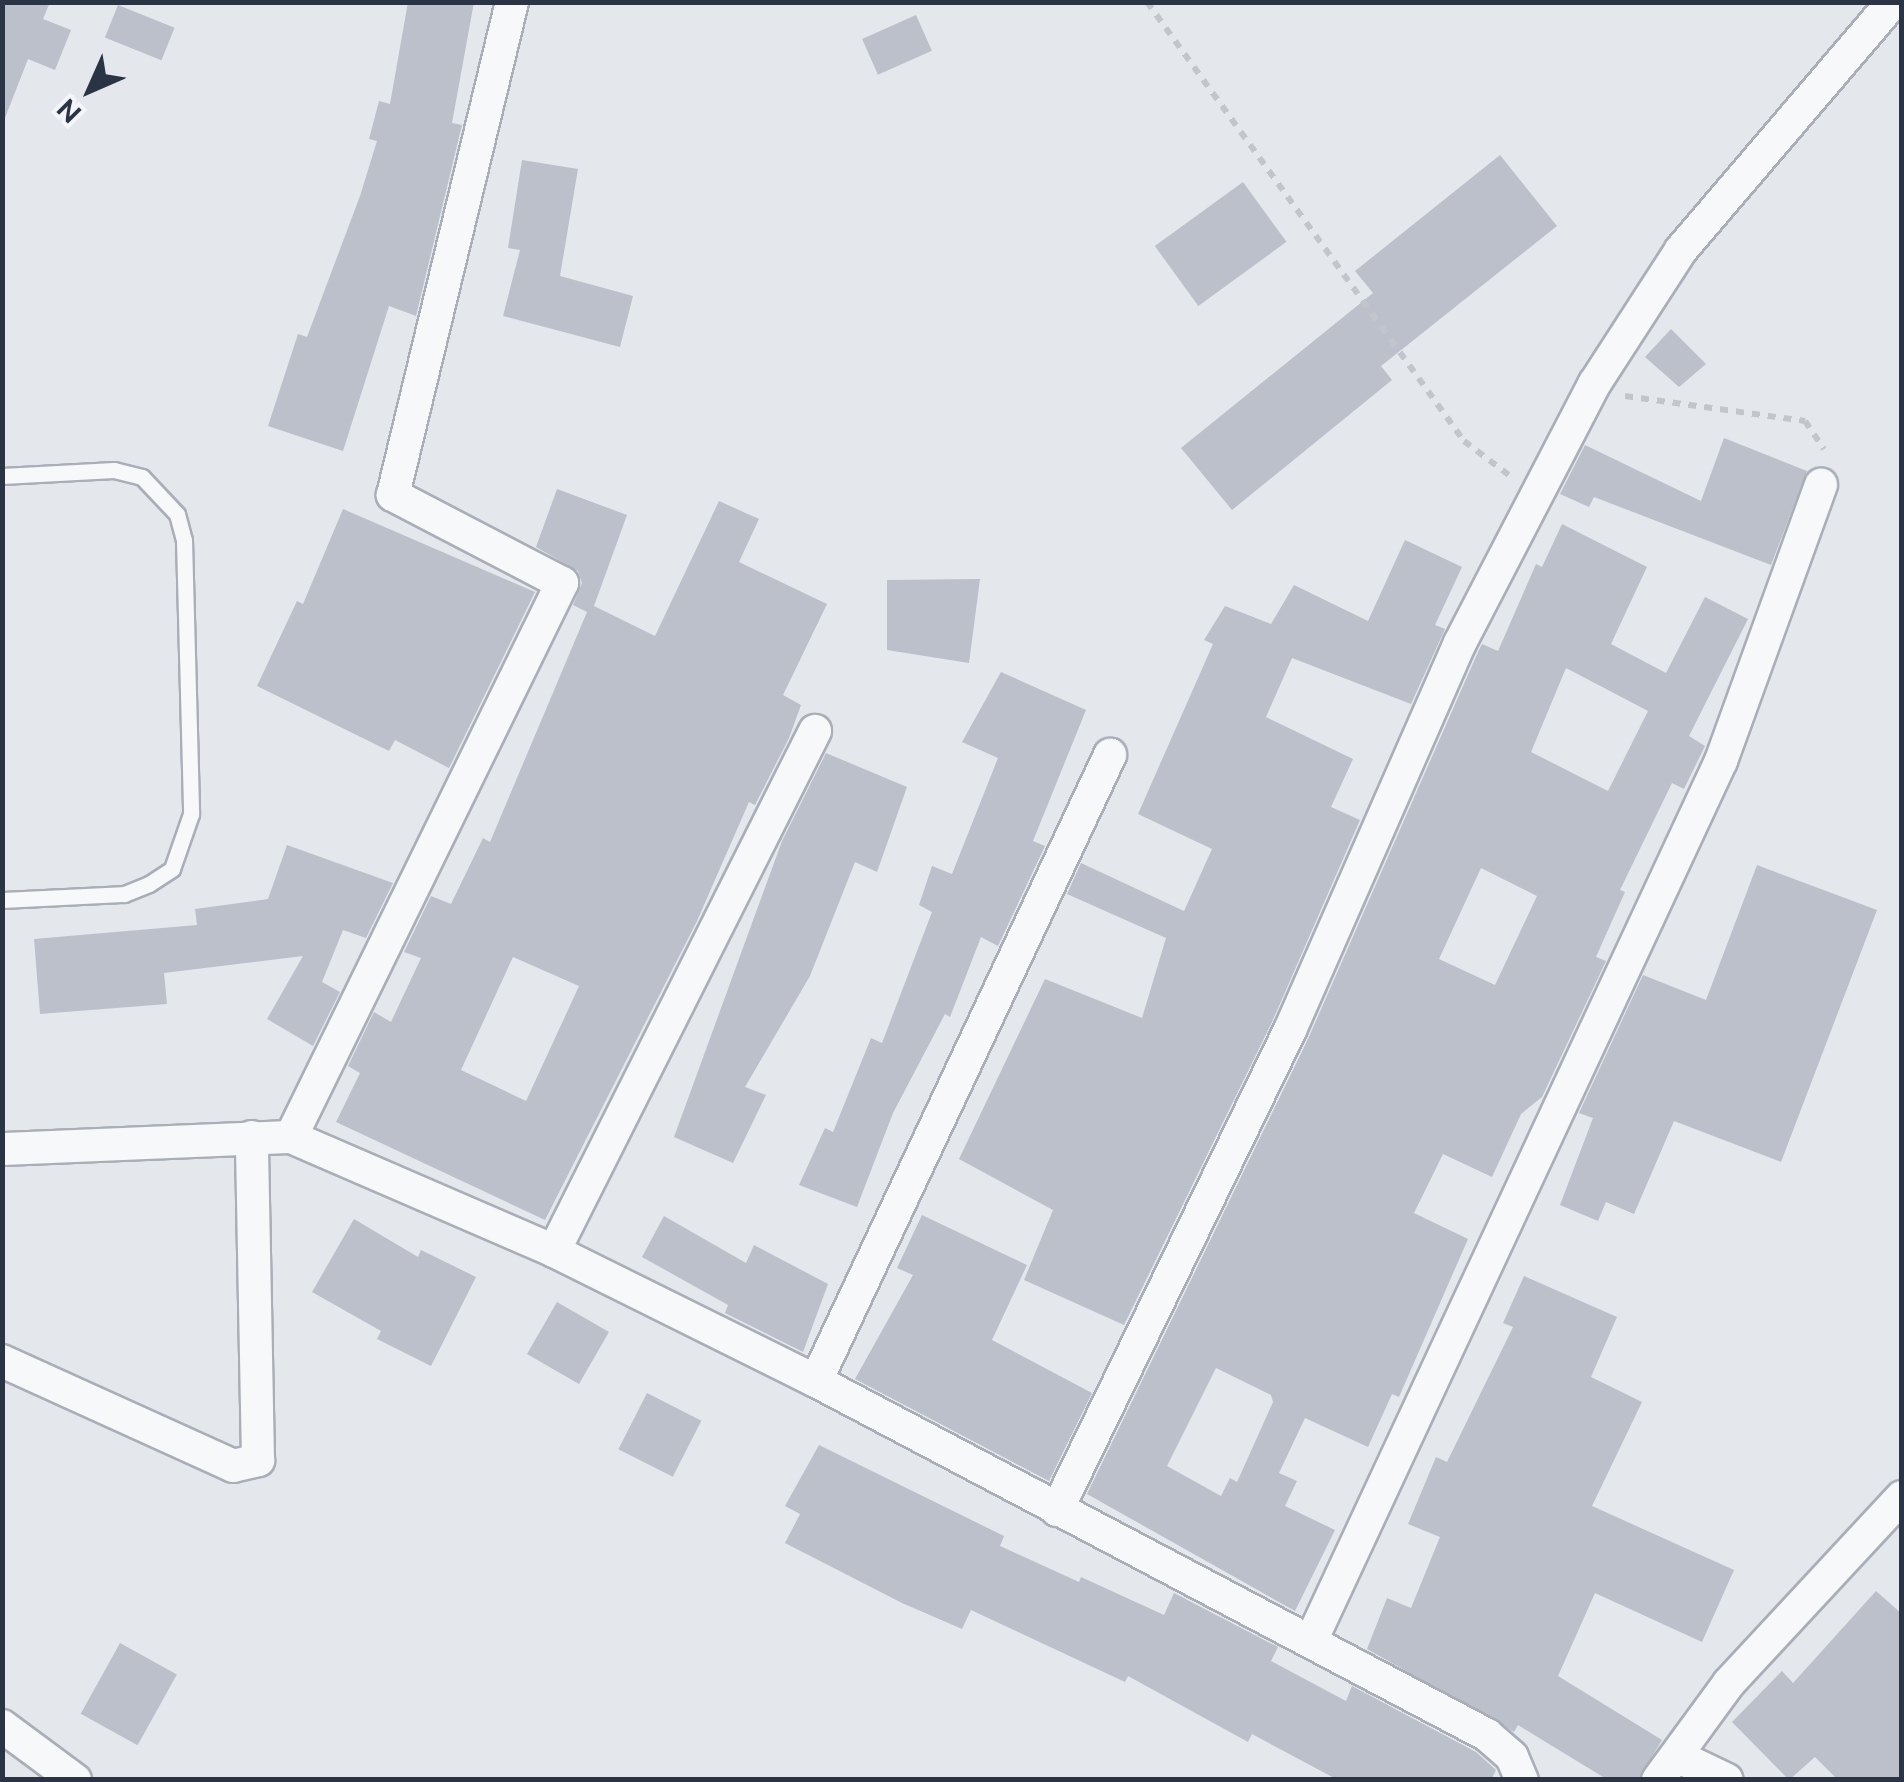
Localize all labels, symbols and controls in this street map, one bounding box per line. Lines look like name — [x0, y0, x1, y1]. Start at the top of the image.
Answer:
north arrow — [40, 40, 140, 140]
text: N — [50, 93, 87, 130]

